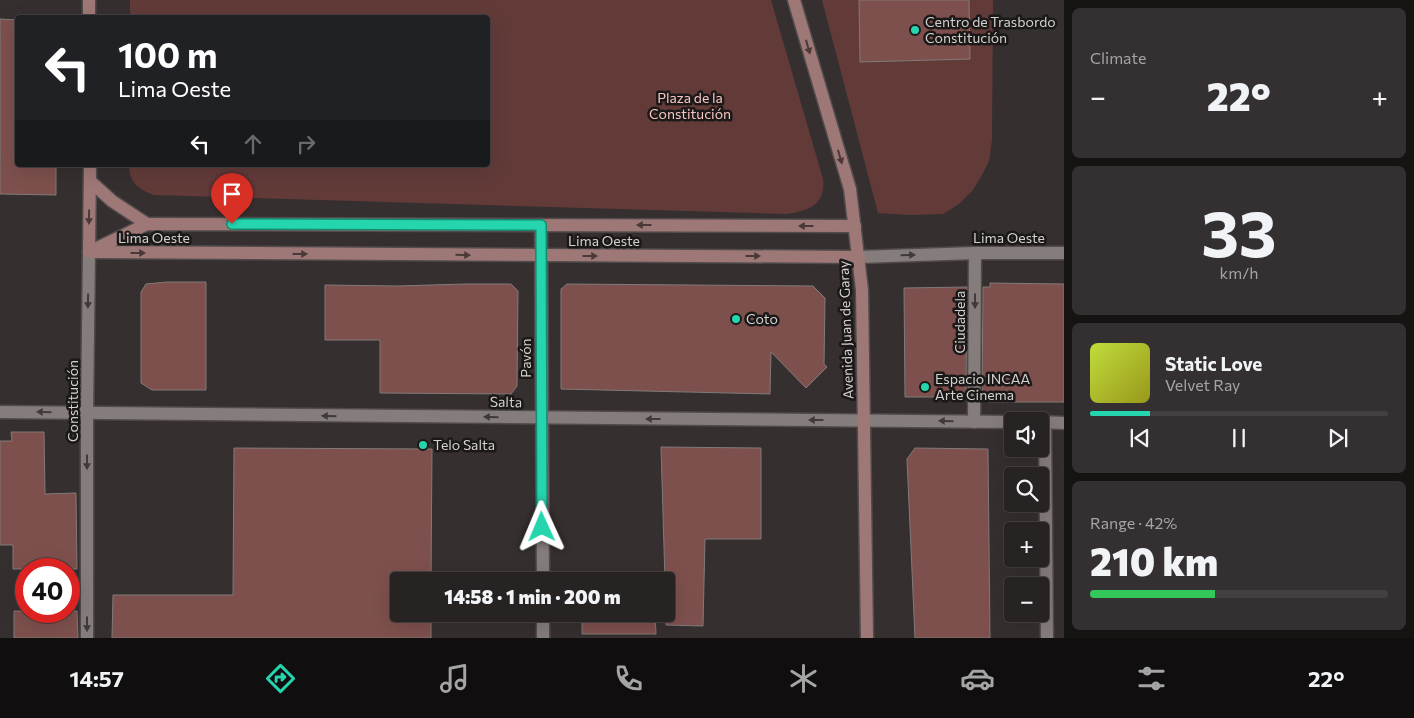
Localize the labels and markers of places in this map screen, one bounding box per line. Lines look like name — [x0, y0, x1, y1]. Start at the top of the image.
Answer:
place label: Centro de Trasbordo Constitución — [925, 13, 1056, 46]
marker: Centro de Trasbordo Constitución — [909, 24, 921, 36]
pin — [211, 173, 253, 224]
place label: Coto — [746, 310, 778, 327]
marker: Coto — [730, 313, 742, 325]
place label: Espacio INCAA Arte Cinema — [935, 370, 1031, 403]
marker: Espacio INCAA Arte Cinema — [919, 381, 931, 393]
place label: Telo Salta — [433, 436, 495, 453]
marker: Telo Salta — [417, 439, 429, 451]

